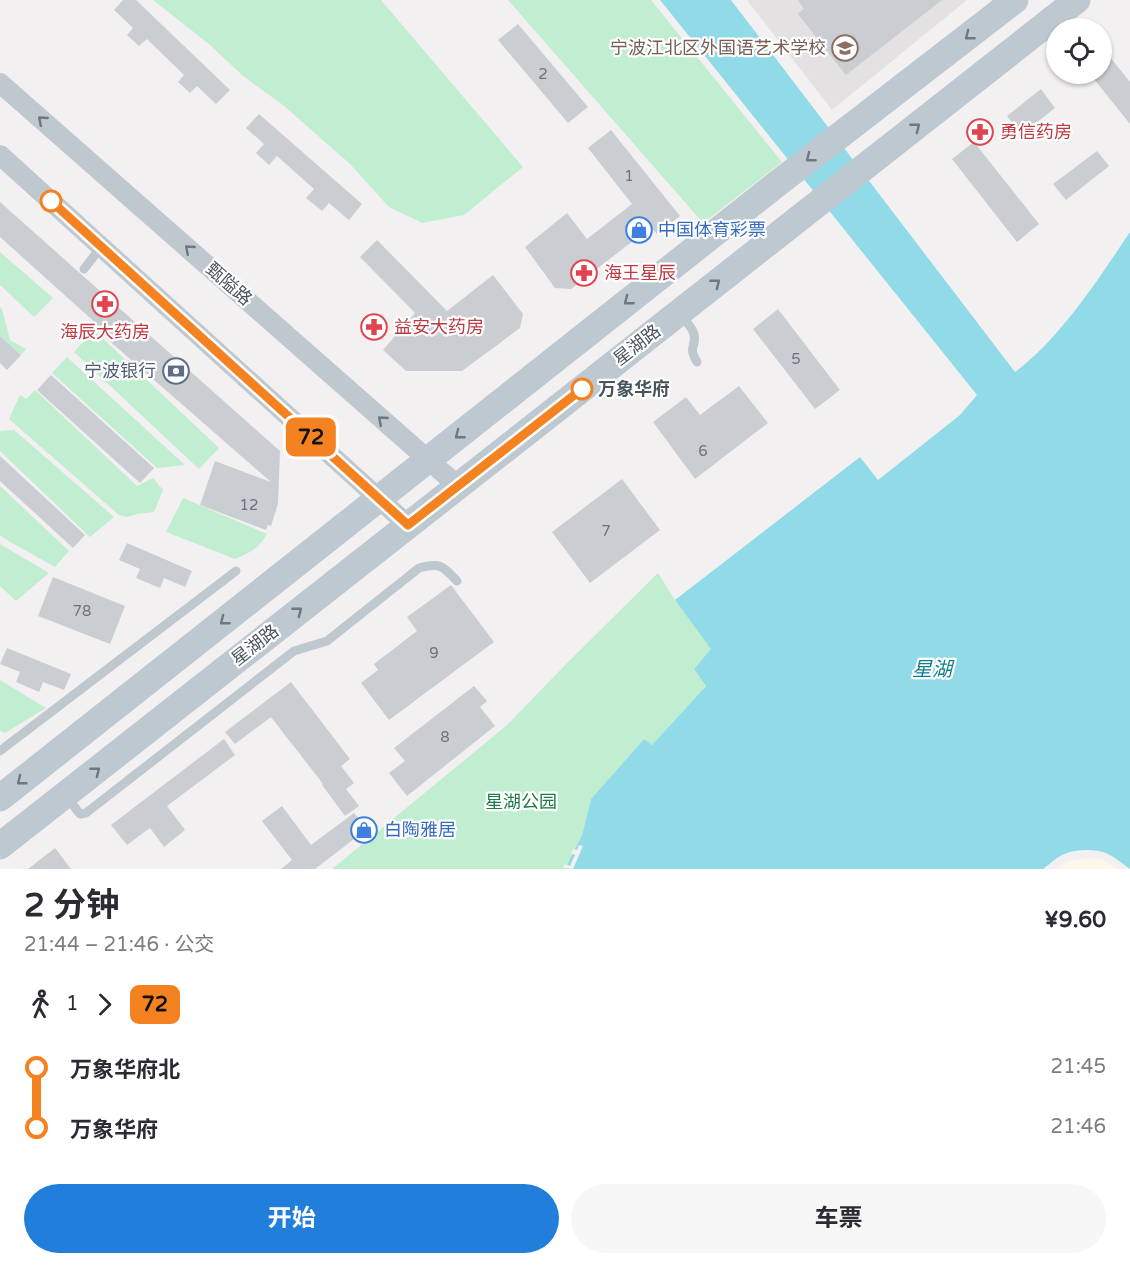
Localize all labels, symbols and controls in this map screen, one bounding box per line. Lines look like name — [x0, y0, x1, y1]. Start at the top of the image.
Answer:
map controls — [1046, 18, 1112, 84]
button: locate — [1046, 18, 1112, 84]
one-way arrow — [965, 28, 976, 39]
school or university icon: 宁波江北区外国语艺术学校 — [830, 33, 860, 63]
place label: 宁波江北区外国语艺术学校 — [610, 37, 826, 59]
house number: 2 — [538, 65, 548, 83]
one-way arrow — [38, 116, 49, 127]
pharmacy icon: 勇信药房 — [965, 117, 995, 147]
place label: 勇信药房 — [1000, 121, 1072, 143]
one-way arrow — [909, 123, 920, 134]
one-way arrow — [805, 151, 816, 162]
house number: 1 — [624, 167, 634, 185]
unlabelled marker — [40, 190, 62, 212]
shop icon: 中国体育彩票 — [624, 215, 654, 245]
place label: 中国体育彩票 — [658, 219, 766, 241]
one-way arrow — [185, 245, 196, 256]
street label: 甄隘路 — [201, 258, 257, 310]
pharmacy icon: 海王星辰 — [569, 258, 599, 288]
place label: 海王星辰 — [604, 262, 676, 284]
one-way arrow — [709, 280, 720, 291]
pharmacy icon: 海辰大药房 — [90, 289, 120, 319]
one-way arrow — [624, 294, 635, 305]
pharmacy icon: 益安大药房 — [359, 312, 389, 342]
place label: 益安大药房 — [394, 316, 484, 338]
street label: 星湖路 — [609, 320, 665, 370]
place label: 海辰大药房 — [60, 321, 150, 343]
house number: 5 — [791, 350, 801, 368]
bank icon: 宁波银行 — [161, 356, 191, 386]
place label: 宁波银行 — [84, 360, 156, 382]
marker: 万象华府 — [571, 378, 593, 400]
place label: 万象华府 — [598, 378, 670, 400]
one-way arrow — [378, 416, 389, 427]
line badge: 72 — [284, 418, 338, 456]
text: 72 — [298, 425, 324, 450]
one-way arrow — [455, 428, 466, 439]
house number: 6 — [698, 442, 708, 460]
house number: 12 — [240, 496, 258, 514]
house number: 7 — [601, 522, 611, 540]
house number: 78 — [73, 602, 91, 620]
one-way arrow — [292, 608, 303, 619]
one-way arrow — [219, 614, 230, 625]
street label: 星湖路 — [227, 620, 283, 670]
house number: 9 — [429, 644, 439, 662]
water label: 星湖 — [912, 658, 955, 682]
house number: 8 — [440, 728, 450, 746]
one-way arrow — [89, 767, 100, 778]
one-way arrow — [17, 774, 28, 785]
park label: 星湖公园 — [485, 791, 557, 813]
shop icon: 白陶雅居 — [349, 815, 379, 845]
place label: 白陶雅居 — [384, 819, 456, 841]
text: 2 分钟 — [24, 886, 119, 925]
text: ¥9.60 — [1044, 907, 1106, 933]
text: 21:44 – 21:46 · 公交 — [24, 933, 215, 957]
icon: walk — [24, 988, 57, 1021]
icon: forward — [88, 988, 121, 1021]
text: 1 — [66, 992, 79, 1016]
text: 72 — [142, 992, 168, 1017]
text: 21:45 — [1051, 1055, 1106, 1079]
text: 万象华府北 — [70, 1057, 180, 1083]
text: 21:46 — [1051, 1115, 1106, 1139]
text: 万象华府 — [70, 1117, 158, 1143]
button: 开始 — [24, 1184, 559, 1253]
button: 车票 — [571, 1184, 1106, 1253]

